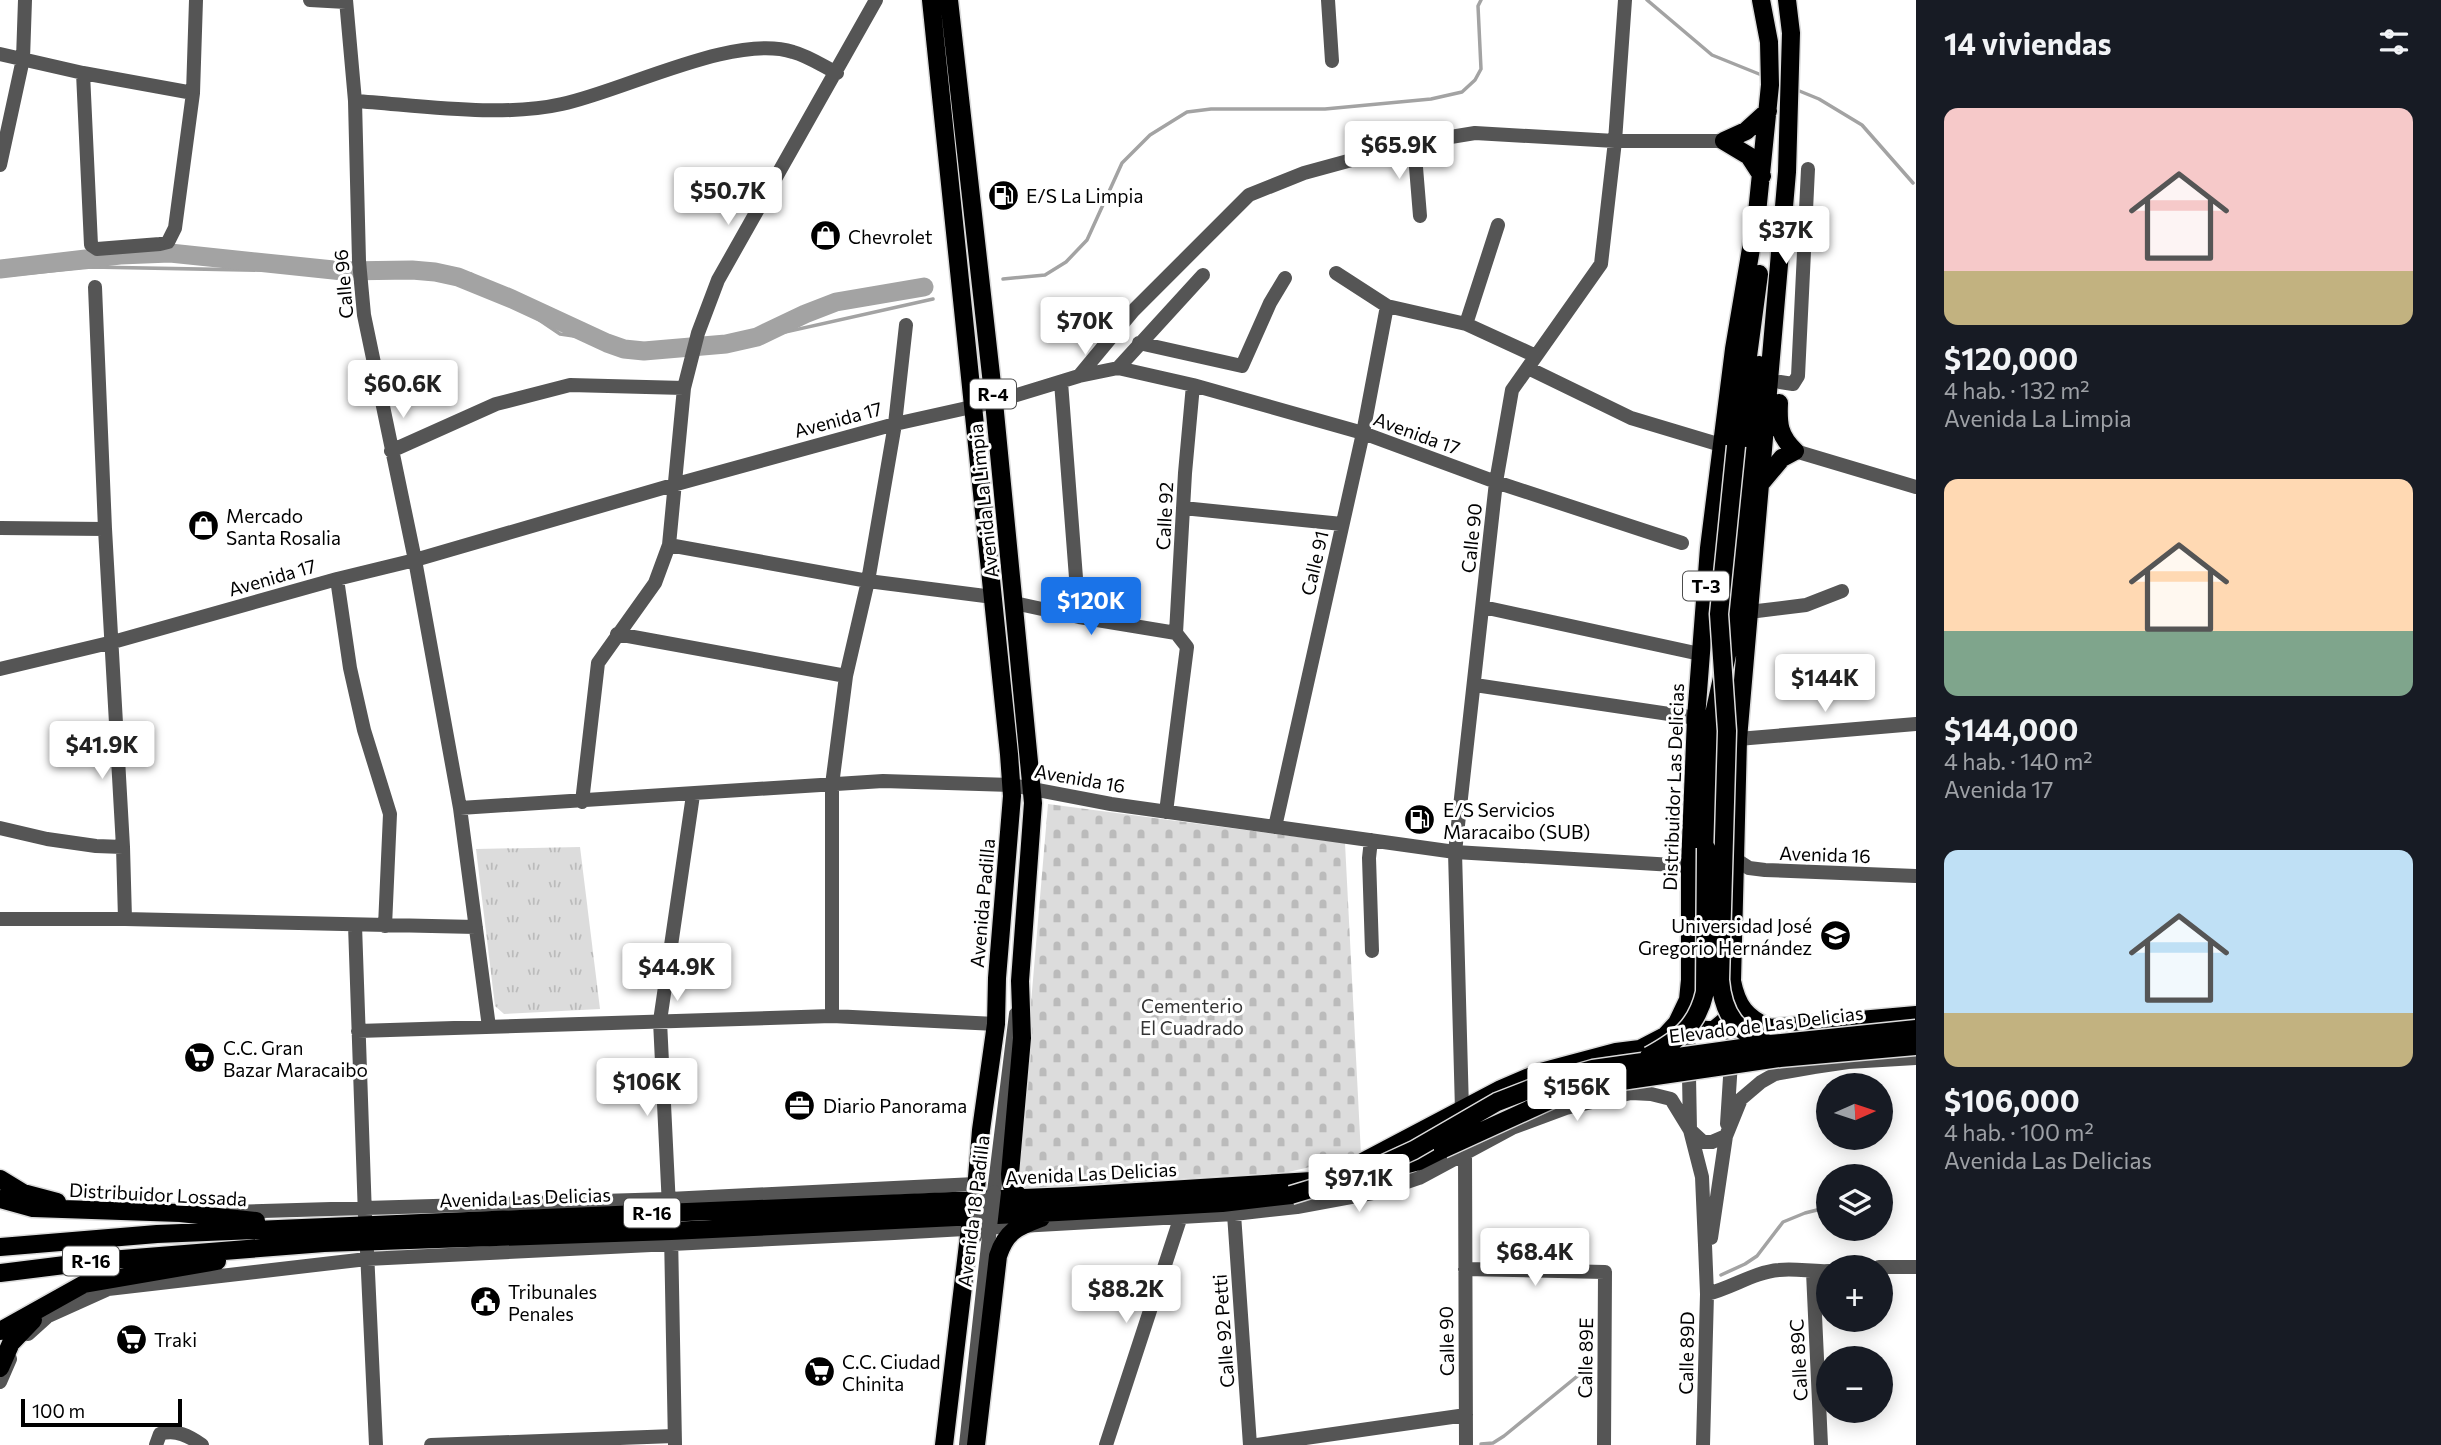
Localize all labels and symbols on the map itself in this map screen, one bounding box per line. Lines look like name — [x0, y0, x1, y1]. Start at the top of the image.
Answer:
pin: $65.9K — [1342, 122, 1456, 181]
pin: $50.7K — [671, 168, 785, 227]
fuel station icon: E/S La Limpia — [986, 178, 1020, 212]
place label: E/S La Limpia — [1026, 184, 1143, 207]
pin: $37K — [1745, 206, 1827, 266]
shop icon: Chevrolet — [808, 219, 842, 253]
place label: Chevrolet — [848, 225, 933, 248]
street label: Calle 96 — [329, 248, 357, 320]
pin: $70K — [1044, 298, 1126, 357]
pin: $60.6K — [346, 360, 460, 420]
road number: R-4 — [970, 380, 1016, 408]
street label: Avenida 17 — [791, 396, 885, 442]
street label: Avenida 17 — [1371, 407, 1463, 459]
street label: Avenida La Limpia — [963, 423, 1003, 579]
street label: Calle 92 — [1151, 481, 1177, 551]
street label: Calle 90 — [1456, 502, 1486, 574]
place label: Mercado Santa Rosalia — [226, 504, 341, 549]
shop icon: Mercado Santa Rosalia — [186, 509, 220, 543]
street label: Calle 91 — [1295, 528, 1333, 598]
street label: Avenida 17 — [225, 554, 319, 600]
road number: T-3 — [1683, 572, 1729, 600]
pin: $120K — [1042, 578, 1140, 637]
pin: $144K — [1776, 654, 1874, 714]
street label: Distribuidor Las Delicias — [1658, 683, 1688, 891]
pin: $41.9K — [45, 722, 159, 781]
street label: Avenida 16 — [1033, 759, 1127, 797]
place label: E/S Servicios Maracaibo (SUB) — [1443, 798, 1590, 843]
fuel station icon: E/S Servicios Maracaibo (SUB) — [1403, 803, 1437, 837]
street label: Avenida Padilla — [965, 838, 999, 968]
street label: Avenida 16 — [1779, 841, 1871, 867]
place label: Universidad José Gregorio Hernández — [1638, 914, 1812, 959]
school or university icon: Universidad José Gregorio Hernández — [1818, 919, 1852, 953]
pin: $44.9K — [620, 944, 734, 1003]
park label: Cementerio El Cuadrado — [1140, 994, 1244, 1039]
street label: Elevado de Las Delicias — [1667, 1001, 1865, 1047]
place label: C.C. Gran Bazar Maracaibo — [223, 1036, 368, 1081]
supermarket icon: C.C. Gran Bazar Maracaibo — [183, 1041, 217, 1075]
pin: $106K — [598, 1058, 696, 1118]
pin: $156K — [1528, 1064, 1626, 1123]
north arrow — [1816, 1073, 1894, 1150]
office icon: Diario Panorama — [783, 1088, 817, 1122]
place label: Diario Panorama — [823, 1094, 967, 1117]
street label: Avenida 18 Padilla — [952, 1134, 994, 1288]
pin: $97.1K — [1302, 1154, 1416, 1214]
street label: Avenida Las Delicias — [1005, 1157, 1177, 1189]
street label: Distribuidor Lossada — [68, 1178, 248, 1210]
street label: Avenida Las Delicias — [439, 1183, 611, 1211]
road number: R-16 — [624, 1198, 680, 1228]
pin: $68.4K — [1478, 1228, 1592, 1288]
road number: R-16 — [63, 1246, 119, 1276]
pin: $88.2K — [1069, 1266, 1183, 1325]
street label: Calle 92 Petti — [1208, 1273, 1238, 1389]
place label: Tribunales Penales — [508, 1280, 597, 1325]
public building icon: Tribunales Penales — [468, 1285, 502, 1319]
street label: Calle 90 — [1434, 1306, 1458, 1376]
street label: Calle 89D — [1674, 1311, 1698, 1395]
street label: Calle 89E — [1573, 1318, 1597, 1398]
street label: Calle 89C — [1784, 1318, 1812, 1402]
supermarket icon: Traki — [114, 1322, 148, 1356]
place label: Traki — [154, 1328, 197, 1351]
place label: C.C. Ciudad Chinita — [842, 1350, 941, 1395]
supermarket icon: C.C. Ciudad Chinita — [802, 1355, 836, 1389]
scale bar — [21, 1396, 182, 1428]

